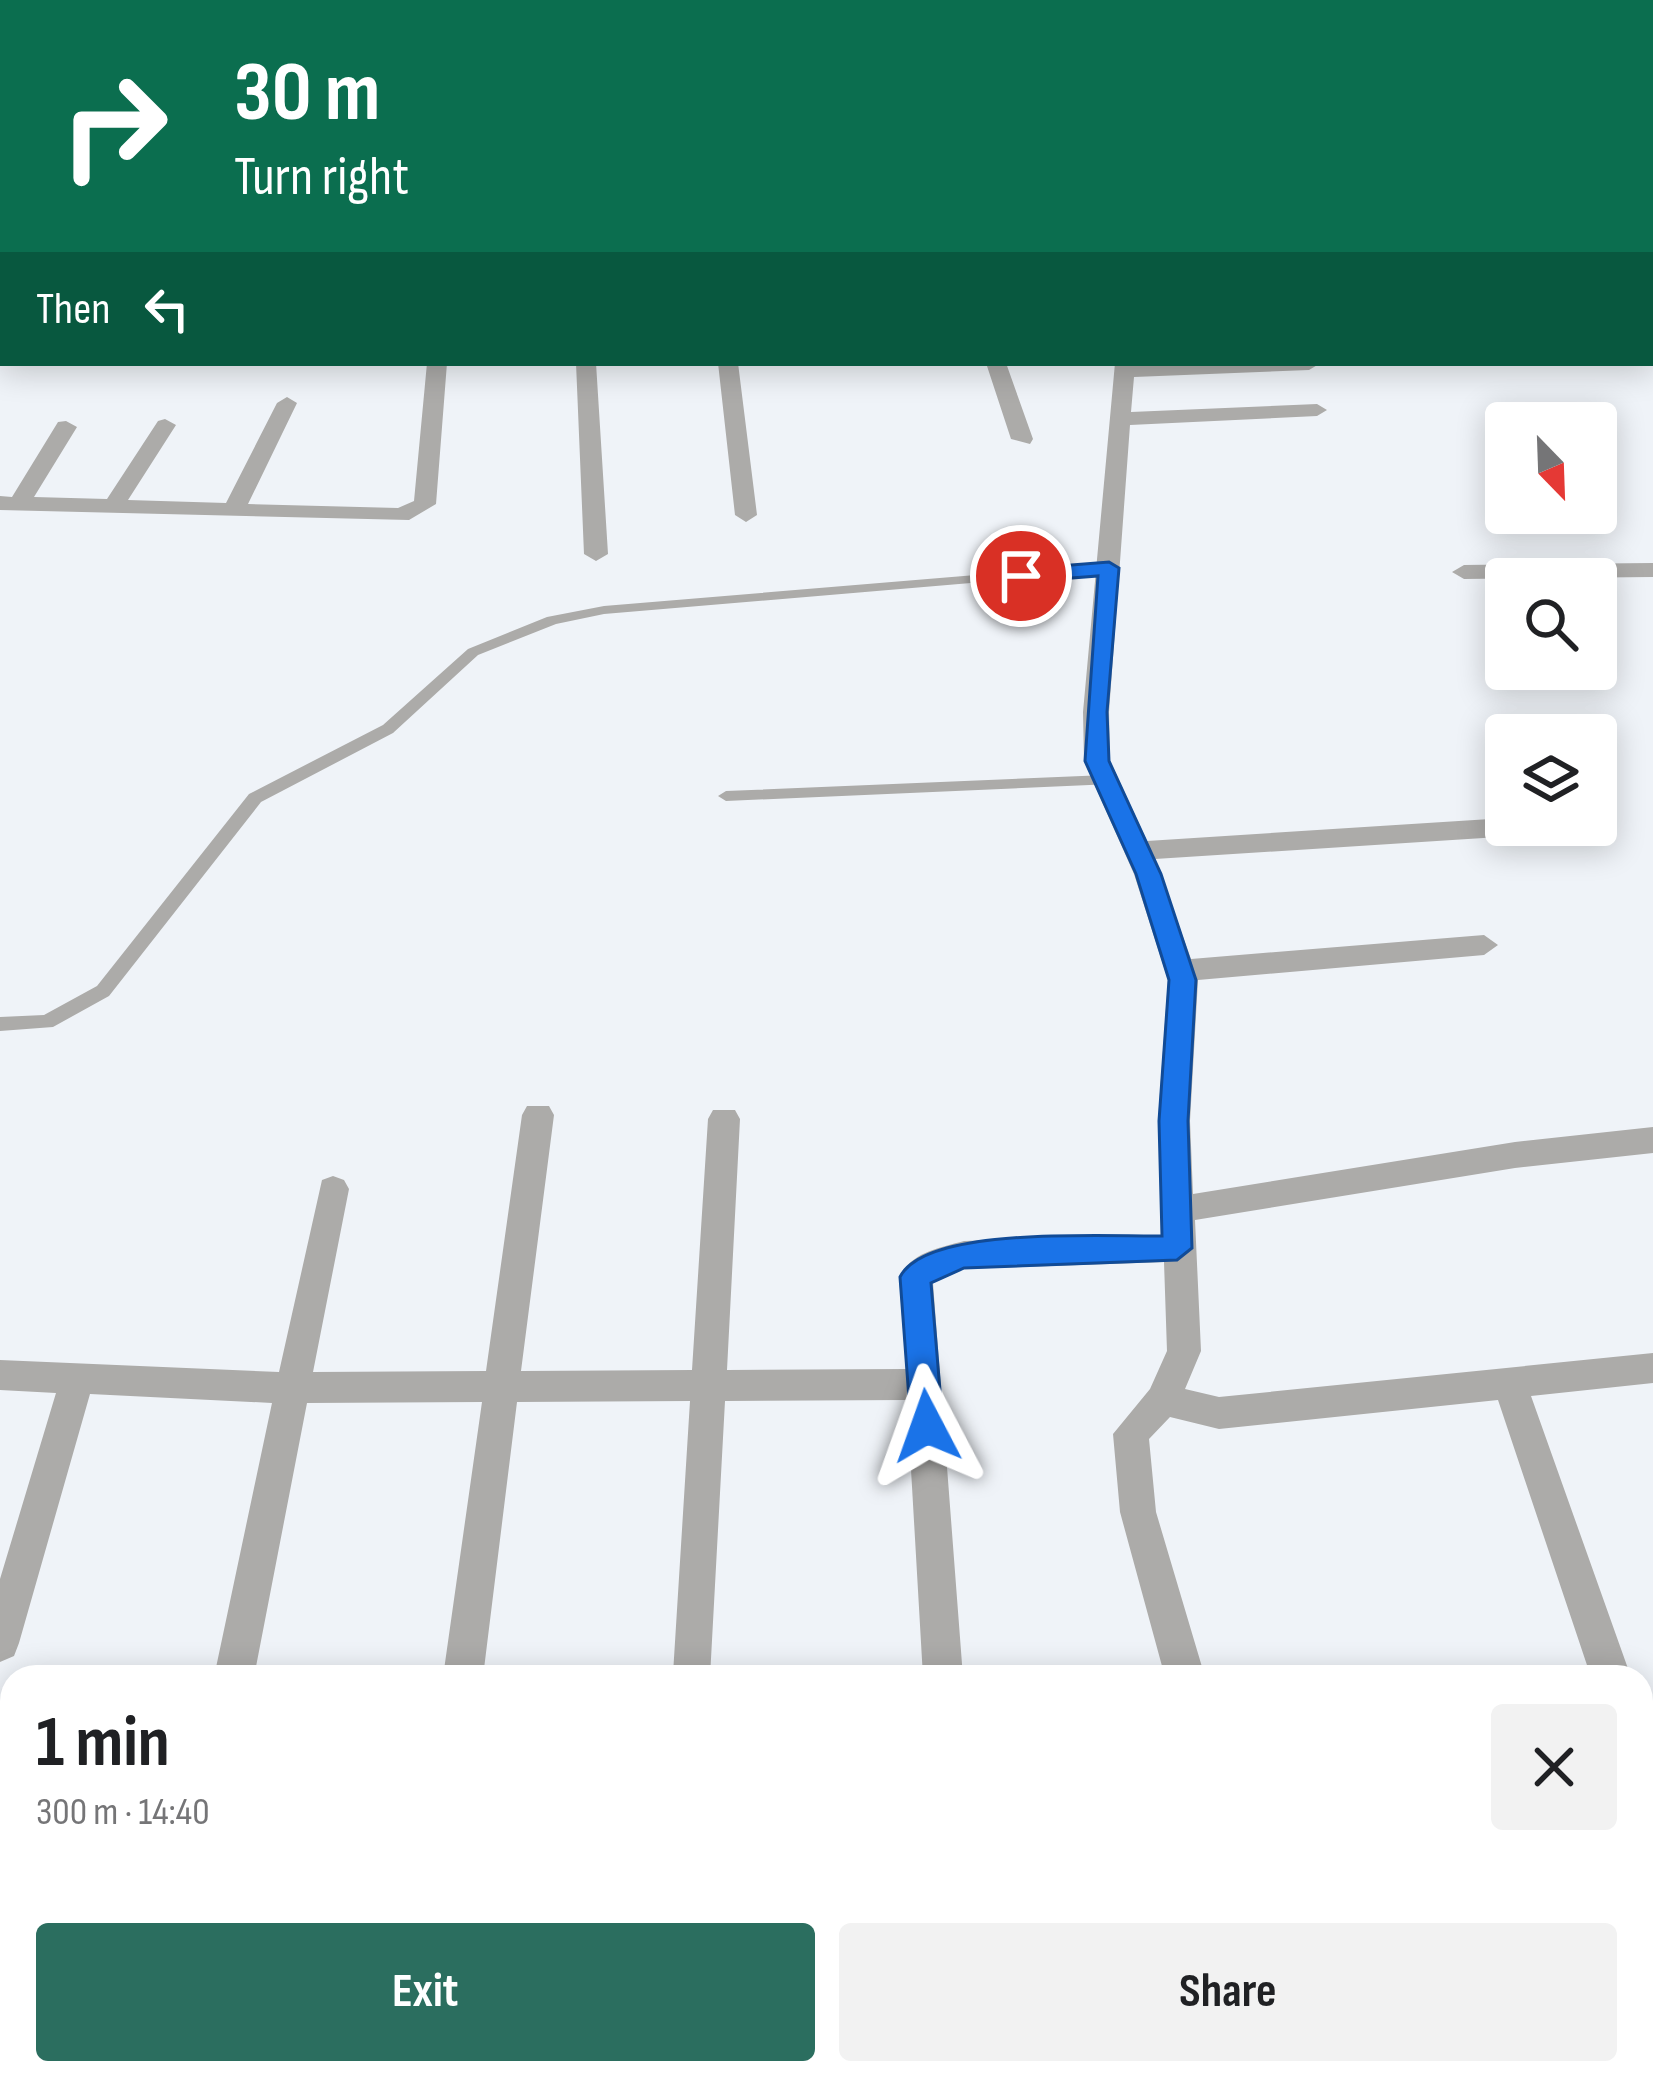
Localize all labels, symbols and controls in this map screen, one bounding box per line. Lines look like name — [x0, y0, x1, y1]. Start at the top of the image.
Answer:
text: 30 m — [234, 43, 380, 144]
icon: right — [36, 48, 192, 204]
text: Turn right — [234, 145, 409, 210]
icon: left — [134, 276, 200, 342]
text: Then — [36, 282, 110, 337]
north arrow — [1485, 402, 1617, 534]
map controls — [1485, 402, 1617, 846]
pin — [970, 525, 1072, 627]
icon: arrive — [988, 543, 1054, 609]
button: search — [1485, 558, 1617, 690]
button: layers — [1485, 714, 1617, 846]
position arrow — [864, 1363, 990, 1489]
text: 1 min — [36, 1700, 170, 1787]
button: close — [1491, 1704, 1617, 1830]
text: 300 m · 14:40 — [36, 1789, 210, 1836]
button: Exit — [36, 1923, 815, 2061]
button: Share — [839, 1923, 1617, 2061]

